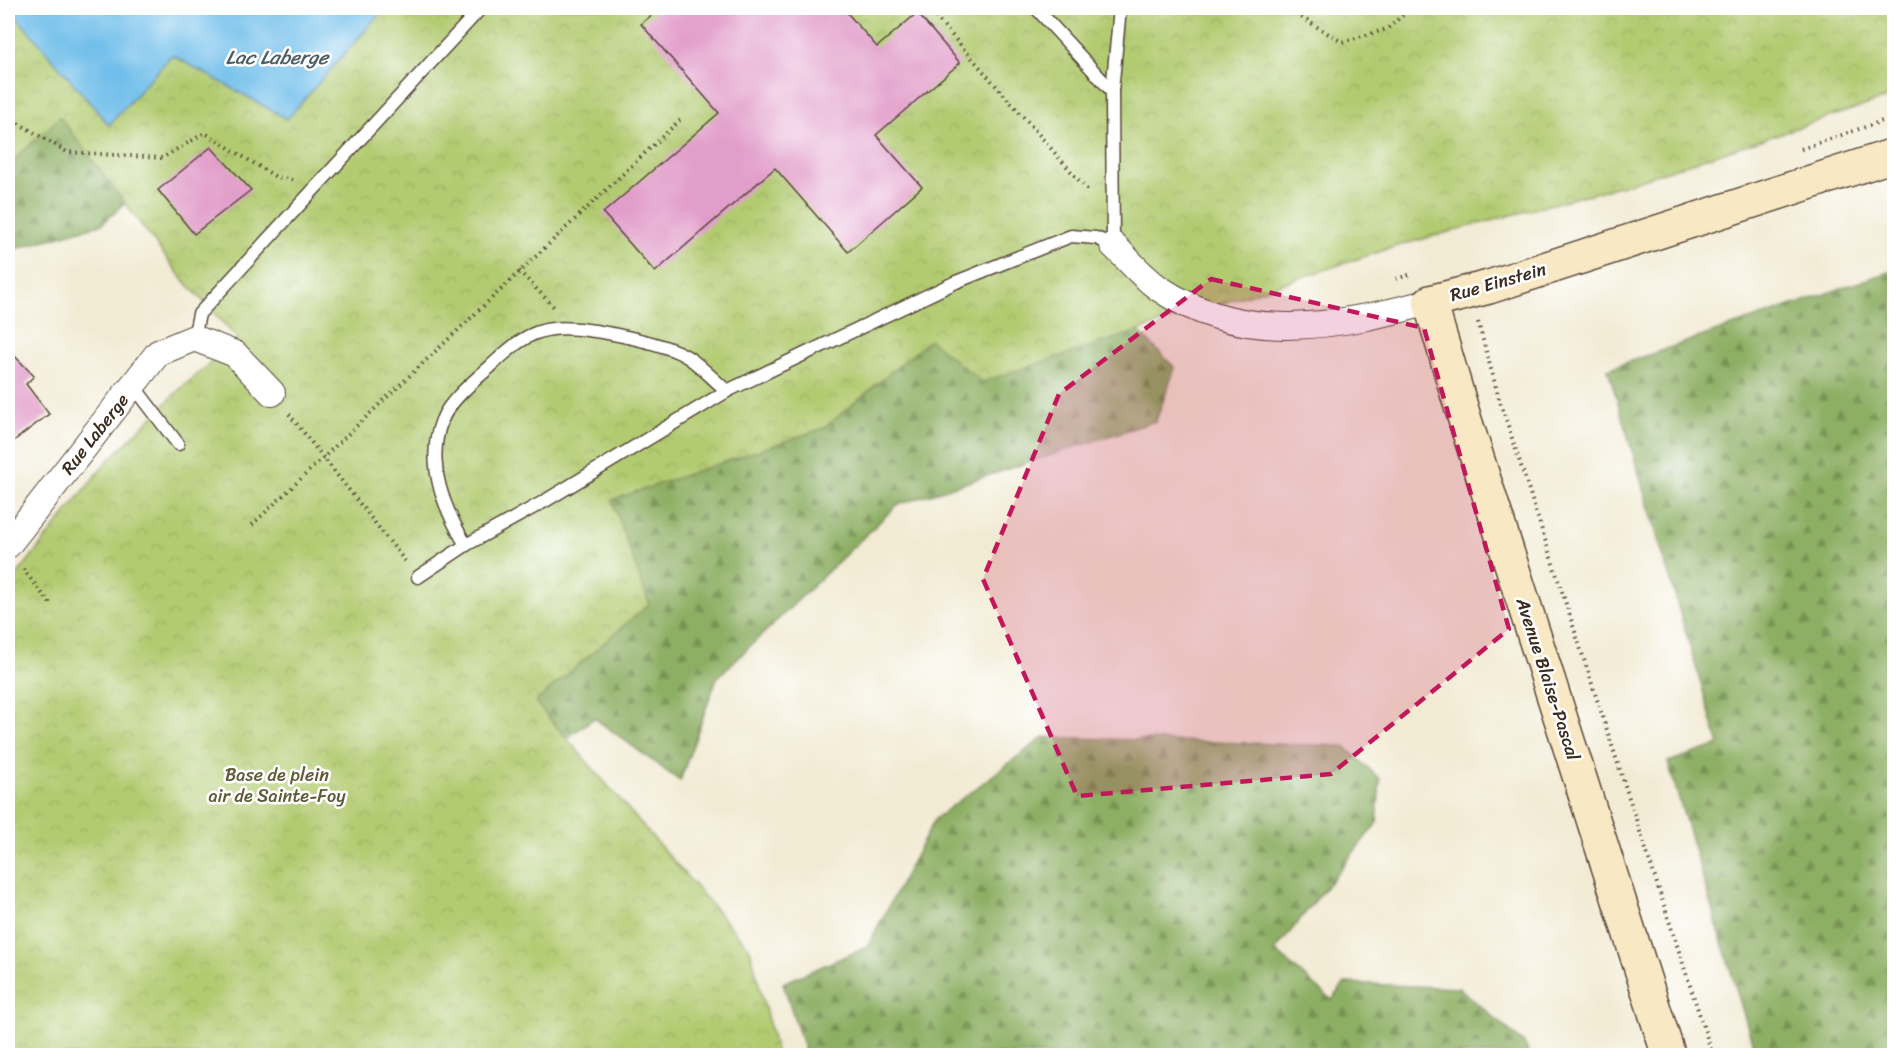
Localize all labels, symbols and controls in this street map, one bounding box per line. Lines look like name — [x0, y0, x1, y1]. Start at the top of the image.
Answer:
water label: Lac Laberge — [226, 40, 330, 75]
street label: Rue Einstein — [1446, 253, 1550, 311]
street label: Rue Laberge — [53, 386, 137, 482]
street label: Avenue Blaise-Pascal — [1506, 593, 1590, 765]
park label: Base de plein air de Sainte-Foy — [208, 759, 346, 812]

